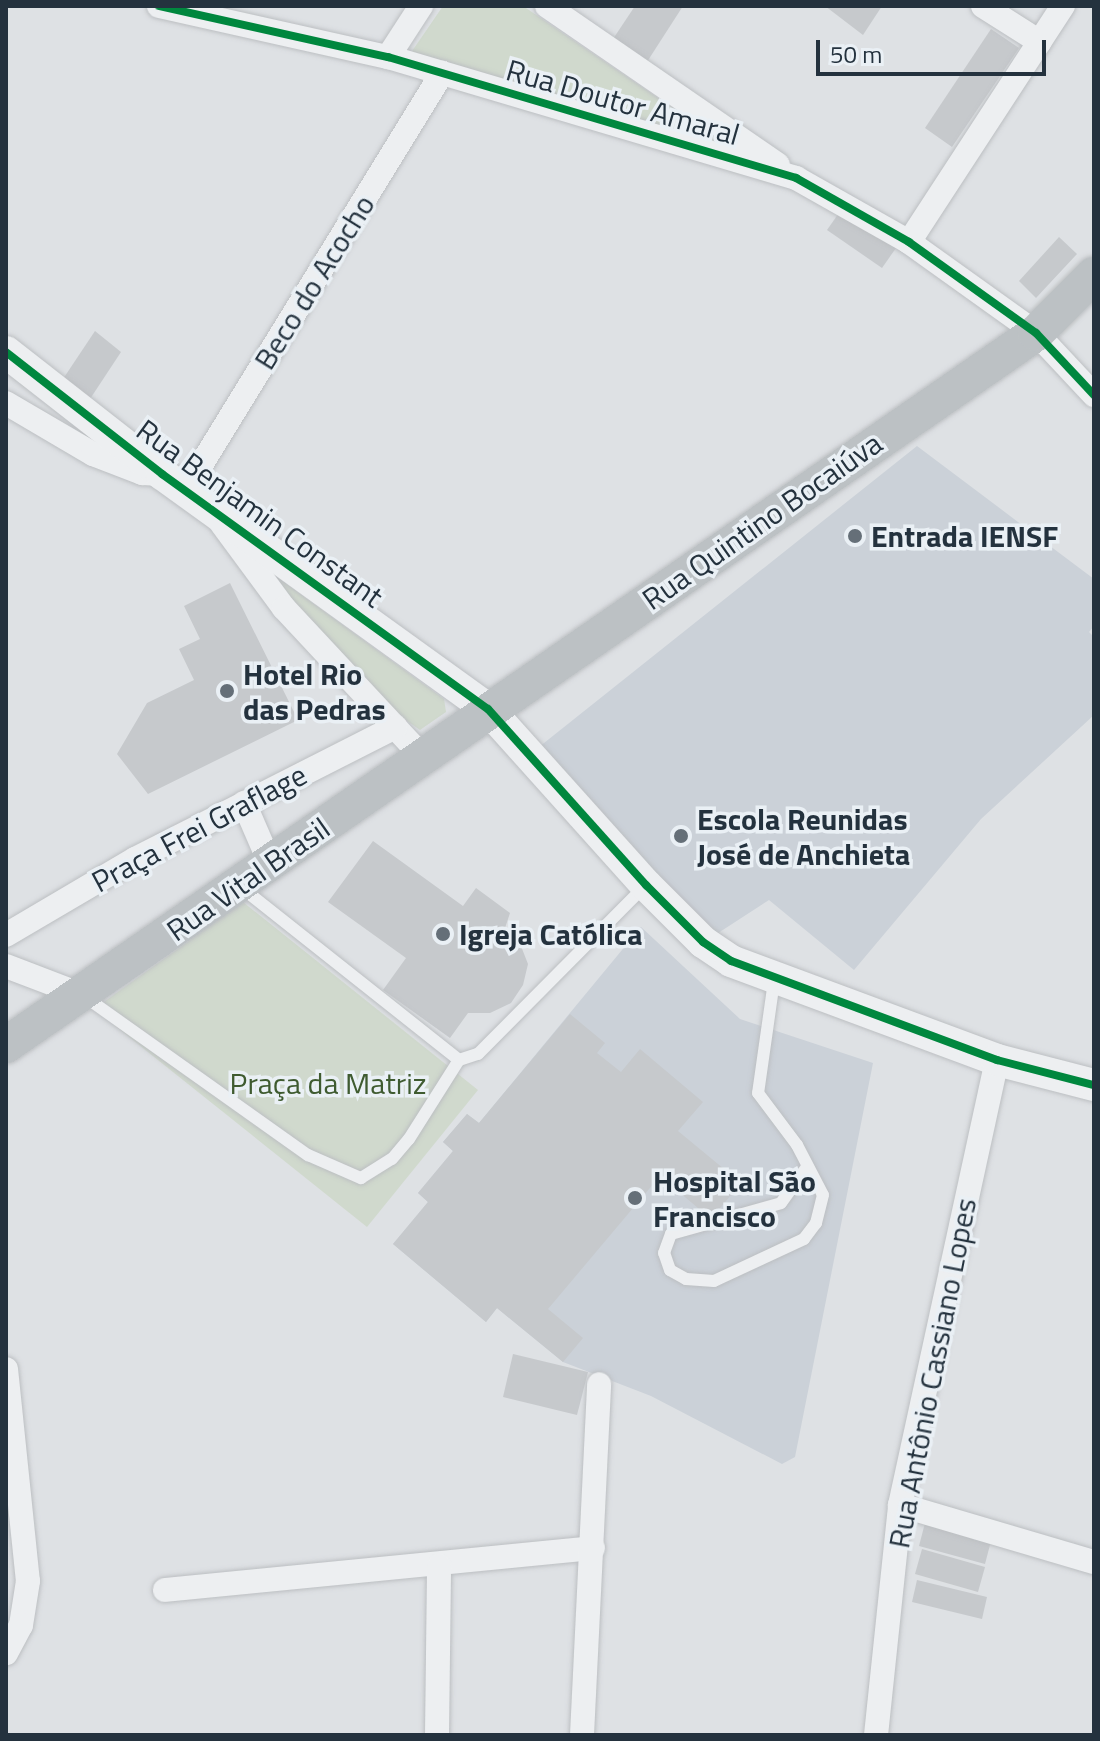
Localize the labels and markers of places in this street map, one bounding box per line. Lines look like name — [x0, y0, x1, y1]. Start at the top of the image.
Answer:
place label: Entrada IENSF — [871, 518, 1058, 554]
marker: Entrada IENSF — [846, 527, 864, 545]
place label: Hotel Rio das Pedras — [243, 656, 386, 726]
marker: Hotel Rio das Pedras — [218, 682, 236, 700]
place label: Escola Reunidas José de Anchieta — [697, 801, 910, 872]
marker: Escola Reunidas José de Anchieta — [672, 827, 690, 845]
place label: Igreja Católica — [459, 916, 643, 952]
marker: Igreja Católica — [434, 925, 452, 943]
place label: Hospital São Francisco — [653, 1163, 816, 1234]
marker: Hospital São Francisco — [624, 1187, 646, 1209]

